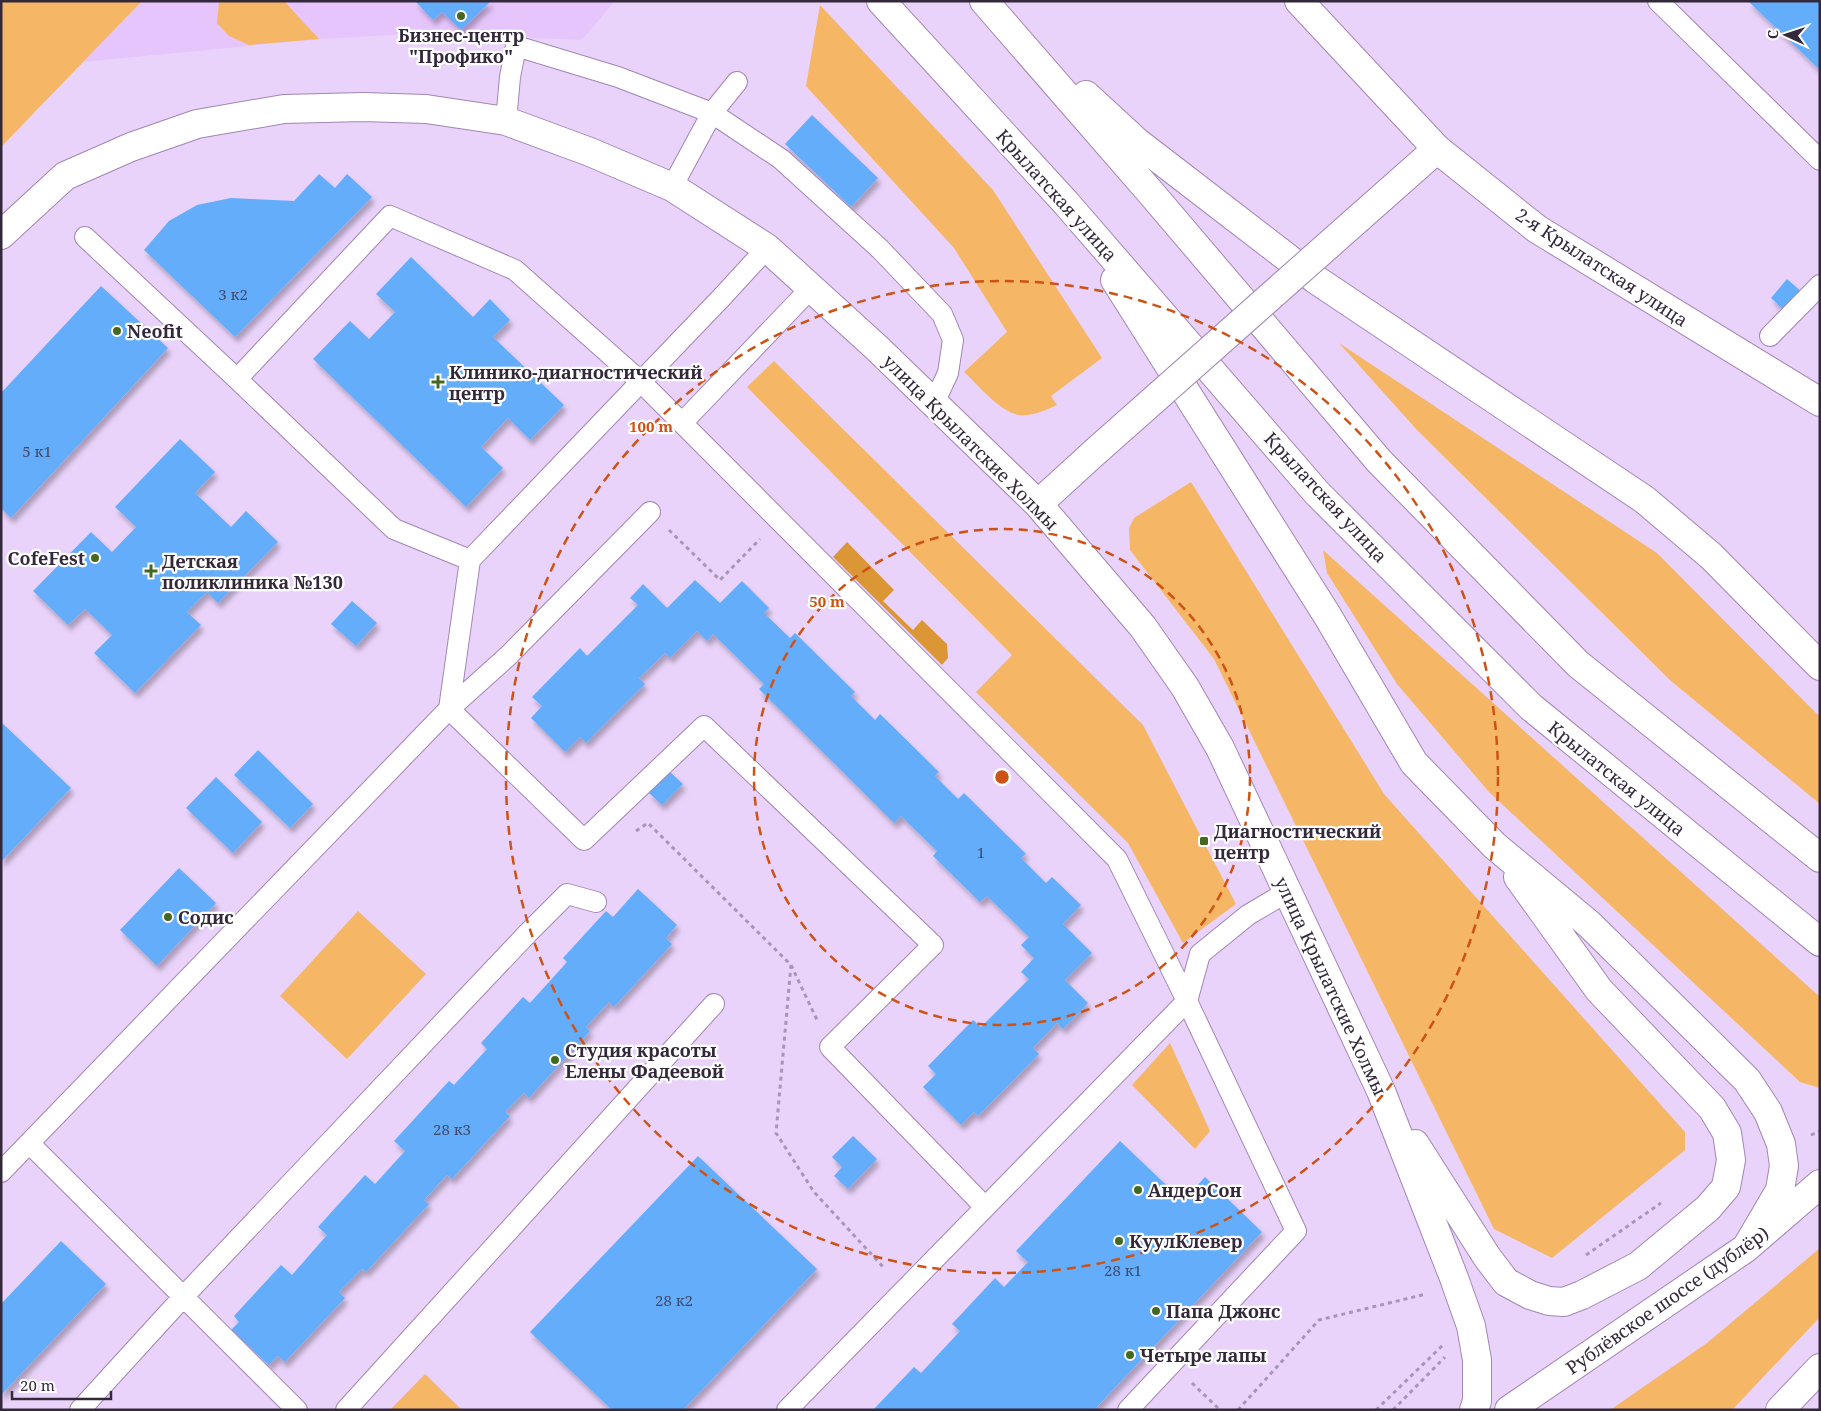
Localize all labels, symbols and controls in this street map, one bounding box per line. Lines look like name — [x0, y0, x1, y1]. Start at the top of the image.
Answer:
marker: Бизнес-центр "Профико" — [455, 10, 467, 22]
north arrow — [1761, 10, 1811, 60]
place label: Бизнес-центр "Профико" — [398, 23, 524, 68]
text: С — [1763, 29, 1782, 39]
street label: Крылатская улица — [991, 124, 1123, 266]
street label: 2-я Крылатская улица — [1511, 202, 1693, 332]
house number: 3 к2 — [218, 284, 248, 304]
place label: Neofit — [127, 319, 183, 343]
marker: Neofit — [111, 325, 123, 337]
street label: улица Крылатские Холмы — [878, 349, 1064, 535]
place label: Клинико-диагностический центр — [449, 360, 703, 405]
marker: Клинико-диагностический центр — [431, 375, 445, 389]
text: 100 m — [629, 416, 673, 436]
street label: Крылатская улица — [1259, 427, 1393, 567]
house number: 5 к1 — [22, 441, 52, 461]
place label: CofeFest — [8, 546, 85, 570]
place label: Детская поликлиника №130 — [162, 549, 343, 594]
marker: CofeFest — [89, 552, 101, 564]
marker: Детская поликлиника №130 — [144, 564, 158, 578]
text: 50 m — [809, 591, 845, 611]
street label: Крылатская улица — [1543, 715, 1691, 841]
centre of rings — [993, 768, 1011, 786]
place label: Диагностический центр — [1214, 819, 1381, 864]
marker: Диагностический центр — [1198, 835, 1210, 847]
house number: 1 — [977, 842, 985, 862]
street label: улица Крылатские Холмы — [1270, 873, 1392, 1100]
place label: Содис — [178, 905, 234, 929]
marker: Содис — [162, 911, 174, 923]
place label: Студия красоты Елены Фадеевой — [565, 1038, 724, 1083]
marker: Студия красоты Елены Фадеевой — [549, 1054, 561, 1066]
house number: 28 к3 — [433, 1119, 471, 1139]
place label: АндерСон — [1148, 1178, 1242, 1202]
marker: АндерСон — [1132, 1184, 1144, 1196]
street label: Рублёвское шоссе (дублёр) — [1561, 1221, 1773, 1379]
place label: КуулКлевер — [1129, 1229, 1242, 1253]
marker: КуулКлевер — [1113, 1235, 1125, 1247]
house number: 28 к1 — [1104, 1260, 1142, 1280]
house number: 28 к2 — [655, 1290, 693, 1310]
place label: Папа Джонс — [1166, 1299, 1280, 1323]
marker: Папа Джонс — [1150, 1305, 1162, 1317]
place label: Четыре лапы — [1140, 1343, 1266, 1367]
marker: Четыре лапы — [1124, 1349, 1136, 1361]
scale bar — [12, 1368, 111, 1400]
text: 20 m — [20, 1375, 55, 1395]

